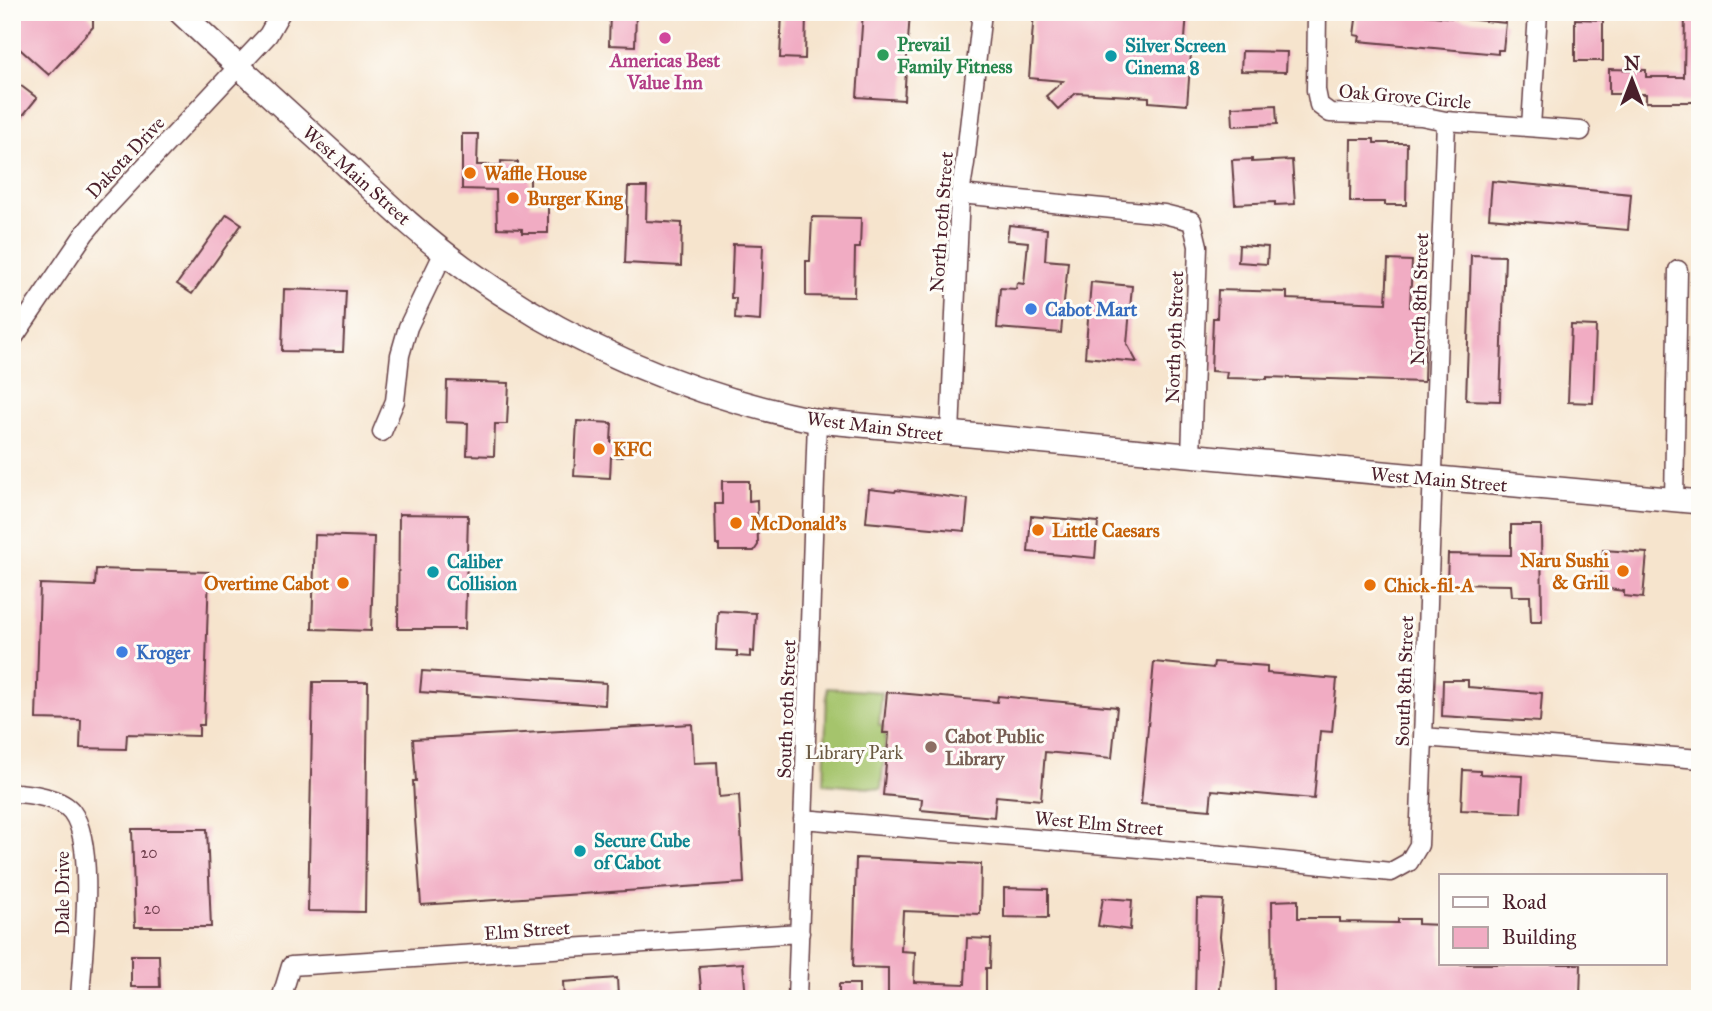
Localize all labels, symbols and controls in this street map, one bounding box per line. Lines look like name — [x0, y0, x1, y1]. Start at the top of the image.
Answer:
marker: Americas Best Value Inn — [657, 30, 673, 46]
place label: Prevail Family Fitness — [897, 33, 1012, 79]
place label: Silver Screen Cinema 8 — [1125, 34, 1227, 79]
north arrow — [1596, 46, 1666, 116]
marker: Prevail Family Fitness — [875, 47, 891, 63]
marker: Silver Screen Cinema 8 — [1103, 48, 1119, 64]
place label: Americas Best Value Inn — [608, 49, 720, 94]
text: N — [1624, 52, 1640, 75]
street label: Oak Grove Circle — [1338, 79, 1472, 114]
street label: Dakota Drive — [81, 111, 169, 203]
street label: West Main Street — [298, 121, 416, 230]
street label: North 10th Street — [925, 151, 958, 293]
place label: Waffle House — [484, 162, 587, 185]
marker: Waffle House — [462, 165, 478, 181]
place label: Burger King — [527, 187, 624, 211]
marker: Burger King — [505, 190, 521, 206]
street label: North 8th Street — [1406, 232, 1433, 366]
street label: North 9th Street — [1161, 270, 1188, 404]
place label: Cabot Mart — [1045, 298, 1137, 321]
marker: Cabot Mart — [1023, 301, 1039, 317]
street label: West Main Street — [805, 407, 945, 446]
place label: KFC — [613, 438, 652, 461]
marker: KFC — [591, 441, 607, 457]
street label: West Main Street — [1370, 462, 1509, 497]
place label: McDonald's — [750, 512, 847, 535]
marker: McDonald's — [728, 515, 744, 531]
place label: Little Caesars — [1052, 519, 1160, 542]
marker: Little Caesars — [1030, 522, 1046, 538]
place label: Naru Sushi & Grill — [1520, 549, 1610, 594]
place label: Caliber Collision — [447, 550, 518, 595]
marker: Naru Sushi & Grill — [1615, 563, 1631, 579]
marker: Caliber Collision — [425, 564, 441, 580]
place label: Overtime Cabot — [204, 572, 329, 595]
place label: Chick-fil-A — [1384, 574, 1474, 597]
marker: Overtime Cabot — [335, 575, 351, 591]
marker: Chick-fil-A — [1362, 577, 1378, 593]
street label: South 8th Street — [1391, 615, 1418, 747]
street label: South 10th Street — [773, 639, 800, 779]
place label: Kroger — [136, 641, 191, 665]
marker: Kroger — [114, 644, 130, 660]
place label: Cabot Public Library — [945, 725, 1044, 771]
marker: Cabot Public Library — [923, 739, 939, 755]
park label: Library Park — [805, 741, 903, 764]
street label: West Elm Street — [1034, 806, 1164, 841]
place label: Secure Cube of Cabot — [594, 829, 690, 874]
house number: 20 — [140, 843, 158, 862]
marker: Secure Cube of Cabot — [572, 843, 588, 859]
street label: Dale Drive — [51, 851, 74, 935]
legend — [1439, 874, 1666, 965]
text: Road — [1502, 889, 1547, 915]
house number: 20 — [143, 899, 161, 918]
street label: Elm Street — [483, 916, 571, 945]
text: Building — [1502, 924, 1576, 950]

